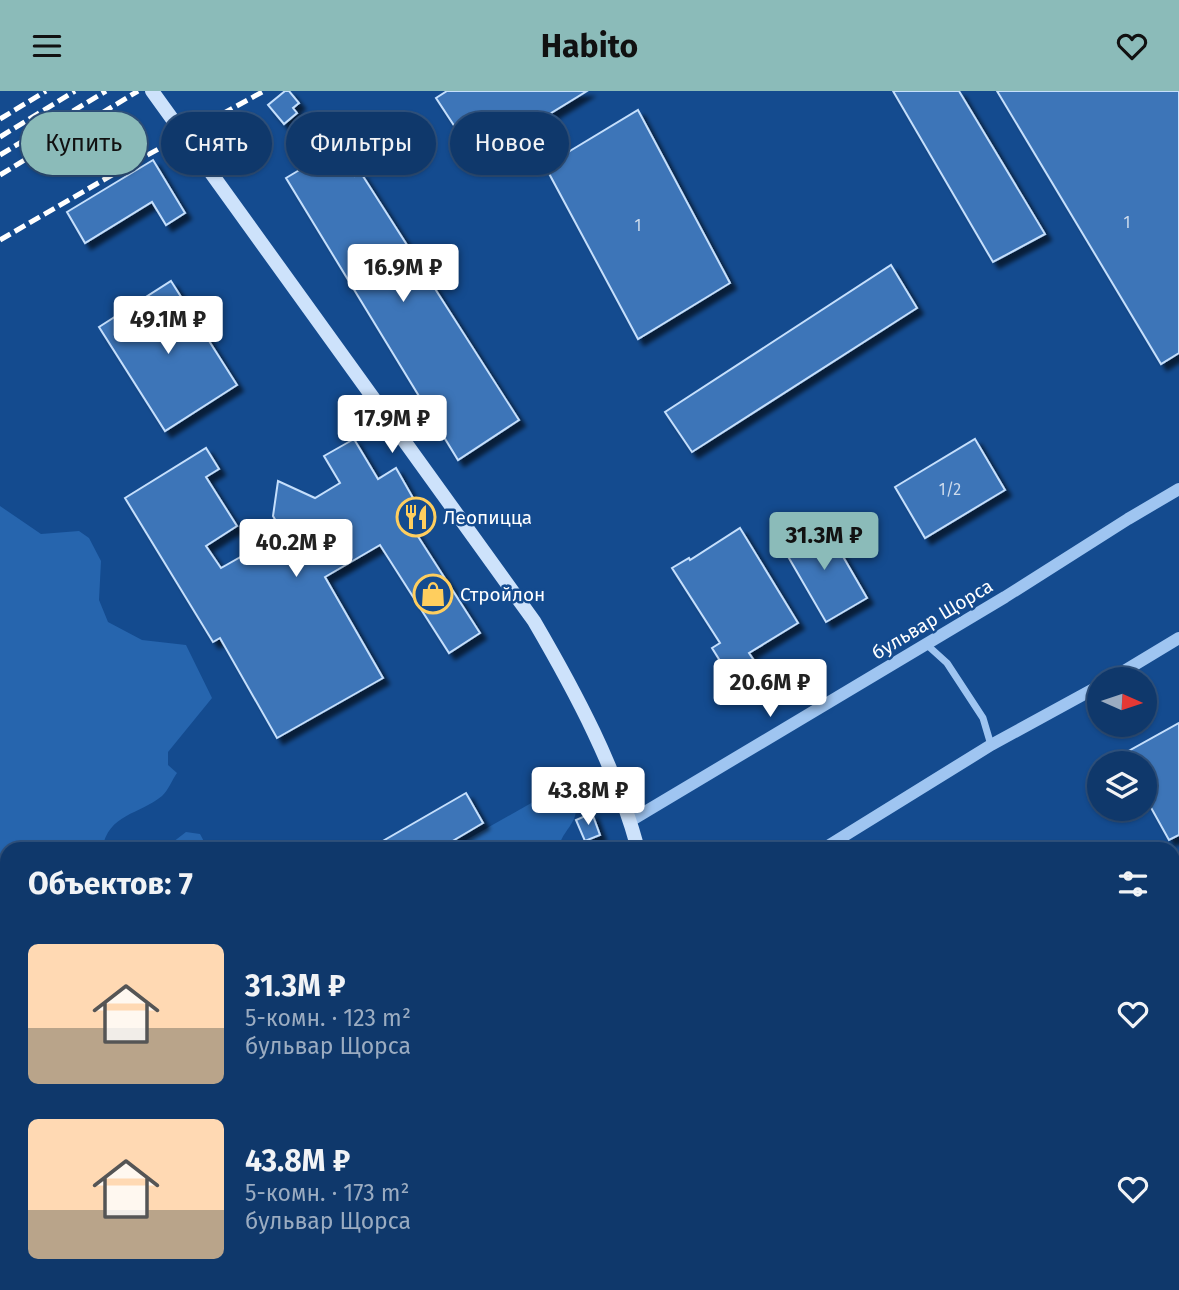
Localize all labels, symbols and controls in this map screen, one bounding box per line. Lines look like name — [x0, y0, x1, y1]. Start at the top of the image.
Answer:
icon: menu — [28, 27, 66, 65]
text: Habito — [541, 27, 638, 65]
icon: heart — [1113, 27, 1151, 65]
chip: Купить — [21, 112, 147, 175]
chip: Снять — [161, 112, 272, 175]
chip: Фильтры — [286, 112, 436, 175]
chip: Новое — [450, 112, 569, 175]
house number: 1 — [1124, 213, 1130, 232]
house number: 1 — [635, 216, 641, 235]
pin: 16.9M ₽ — [338, 245, 468, 304]
text: 16.9M ₽ — [364, 253, 442, 281]
pin: 49.1M ₽ — [103, 296, 233, 356]
text: 49.1M ₽ — [130, 305, 206, 333]
pin: 17.9M ₽ — [327, 395, 457, 455]
text: 17.9M ₽ — [354, 404, 430, 432]
house number: 1/2 — [939, 480, 961, 499]
restaurant icon: Леопицца — [395, 496, 437, 538]
place label: Леопицца — [443, 506, 532, 529]
pin: 31.3M ₽ — [759, 512, 889, 572]
pin: 40.2M ₽ — [231, 519, 361, 579]
text: 31.3M ₽ — [785, 521, 863, 549]
text: 40.2M ₽ — [255, 528, 337, 556]
shop icon: Стройлон — [412, 573, 454, 615]
street label: бульвар Щорса — [868, 574, 997, 665]
place label: Стройлон — [460, 583, 545, 606]
pin: 20.6M ₽ — [705, 659, 835, 719]
north arrow — [1087, 667, 1157, 737]
map controls — [1087, 667, 1157, 821]
text: 20.6M ₽ — [730, 668, 810, 696]
button: layers — [1087, 751, 1157, 821]
pin: 43.8M ₽ — [523, 767, 653, 827]
text: 43.8M ₽ — [548, 776, 628, 804]
icon: filters — [1114, 865, 1152, 903]
text: Объектов: 7 — [28, 866, 193, 902]
text: 31.3M ₽ — [245, 968, 346, 1004]
icon: home — [84, 972, 168, 1056]
icon: heart — [1114, 995, 1152, 1033]
text: 5-комн. · 123 m² — [245, 1004, 411, 1032]
text: бульвар Щорса — [245, 1032, 411, 1060]
text: 43.8M ₽ — [245, 1143, 350, 1179]
icon: home — [84, 1147, 168, 1231]
icon: heart — [1114, 1170, 1152, 1208]
text: 5-комн. · 173 m² — [245, 1179, 410, 1207]
text: бульвар Щорса — [245, 1207, 411, 1235]

